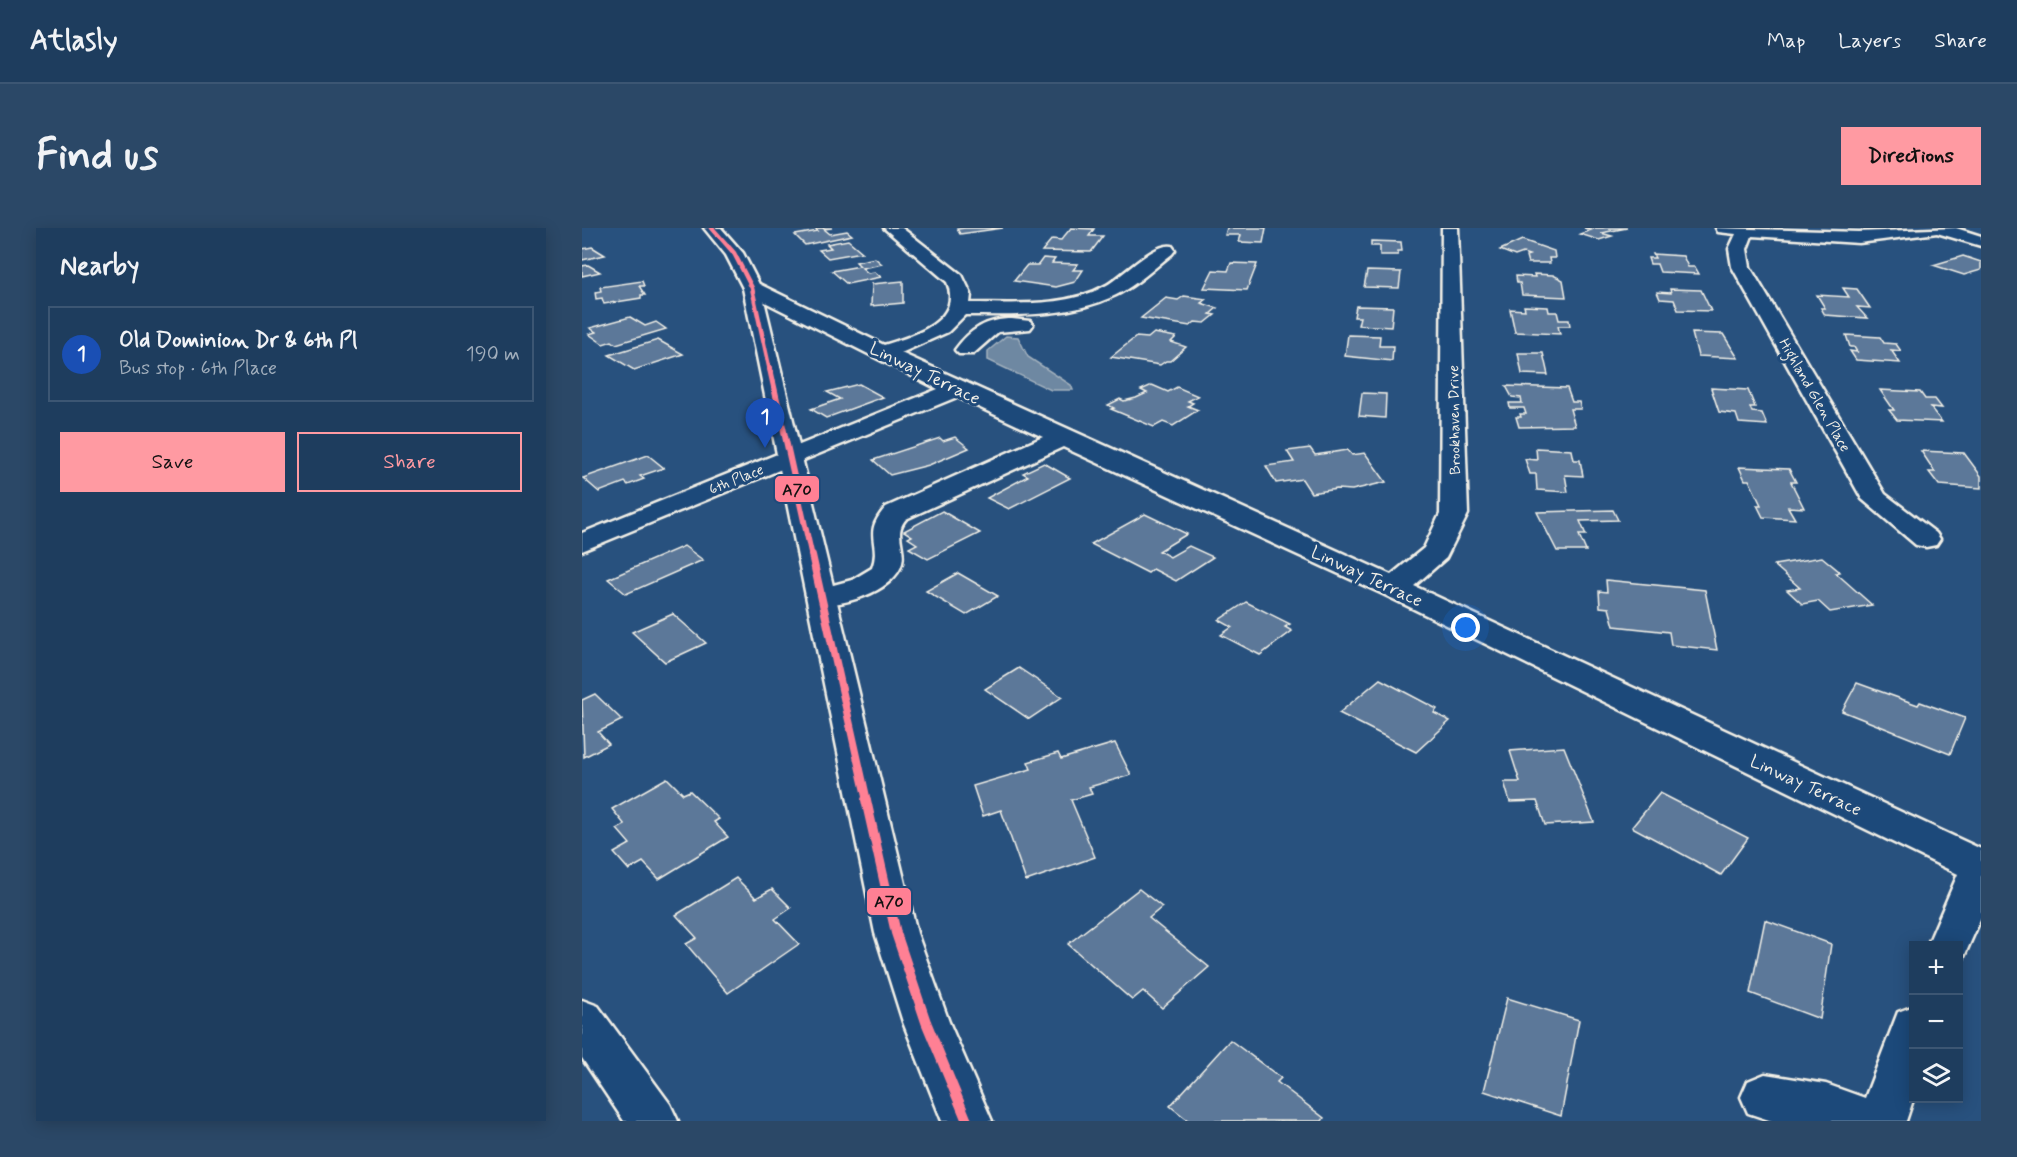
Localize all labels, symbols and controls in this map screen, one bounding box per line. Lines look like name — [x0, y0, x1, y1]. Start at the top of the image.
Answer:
text: Atlasly — [30, 23, 118, 60]
text: Map — [1767, 27, 1805, 55]
text: Layers — [1838, 27, 1901, 55]
text: Share — [1934, 27, 1987, 55]
button: Directions — [1841, 127, 1981, 185]
text: Find us — [36, 129, 158, 184]
text: Nearby — [60, 250, 139, 284]
text: Old Dominion Dr & 6th Pl — [119, 327, 357, 355]
street label: Highland Glen Place — [1773, 335, 1855, 457]
street label: Linway Terrace — [865, 337, 984, 411]
text: 1 — [77, 341, 86, 368]
text: 190 m — [466, 341, 520, 368]
text: Bus stop · 6th Place — [119, 355, 277, 382]
street label: Brookhaven Drive — [1444, 365, 1466, 475]
pin: 1 — [746, 398, 784, 448]
button: Save — [60, 432, 285, 492]
button: Share — [297, 432, 522, 492]
street label: 6th Place — [706, 460, 767, 500]
line badge: A70 — [774, 475, 820, 503]
text: A70 — [782, 480, 812, 501]
street label: Linway Terrace — [1307, 541, 1426, 613]
your location — [1451, 613, 1480, 642]
street label: Linway Terrace — [1746, 750, 1865, 822]
line badge: A70 — [866, 887, 912, 916]
text: A70 — [874, 892, 904, 913]
map controls — [1909, 941, 1963, 1103]
button: + — [1909, 941, 1963, 995]
button: − — [1909, 995, 1963, 1049]
button: layers — [1909, 1049, 1963, 1103]

